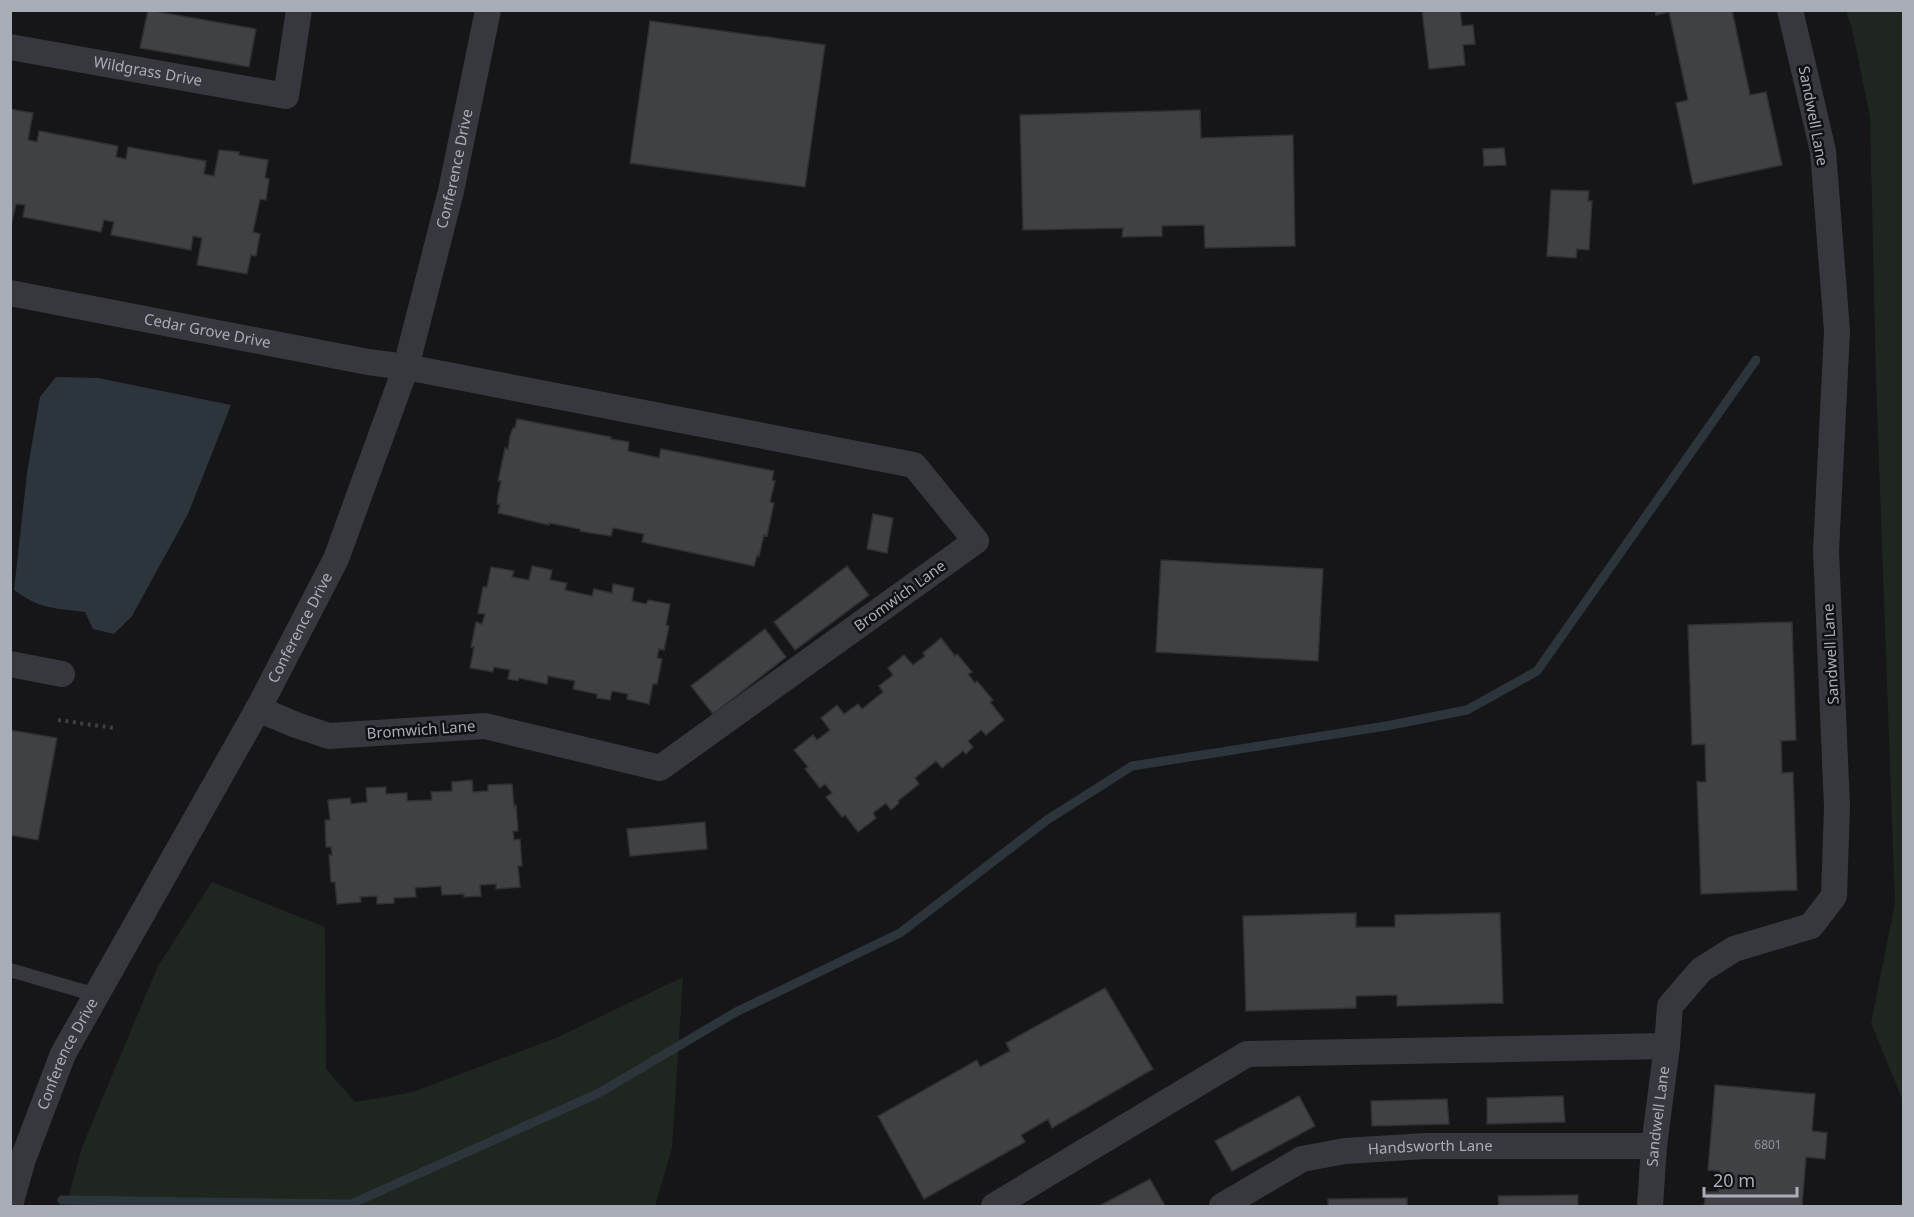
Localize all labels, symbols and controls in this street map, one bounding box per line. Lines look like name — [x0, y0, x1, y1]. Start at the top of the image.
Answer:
street label: Wildgrass Drive — [92, 51, 204, 90]
street label: Sandwell Lane — [1795, 64, 1833, 167]
street label: Conference Drive — [431, 107, 477, 231]
street label: Cedar Grove Drive — [143, 308, 273, 352]
street label: Bromwich Lane — [850, 555, 949, 635]
street label: Conference Drive — [262, 569, 336, 686]
street label: Sandwell Lane — [1817, 603, 1843, 705]
street label: Bromwich Lane — [366, 715, 476, 743]
street label: Conference Drive — [32, 994, 102, 1112]
street label: Sandwell Lane — [1642, 1065, 1673, 1167]
street label: Handsworth Lane — [1367, 1135, 1493, 1159]
house number: 6801 — [1754, 1136, 1782, 1153]
scale bar — [1704, 1160, 1797, 1198]
text: 20 m — [1713, 1168, 1755, 1192]

